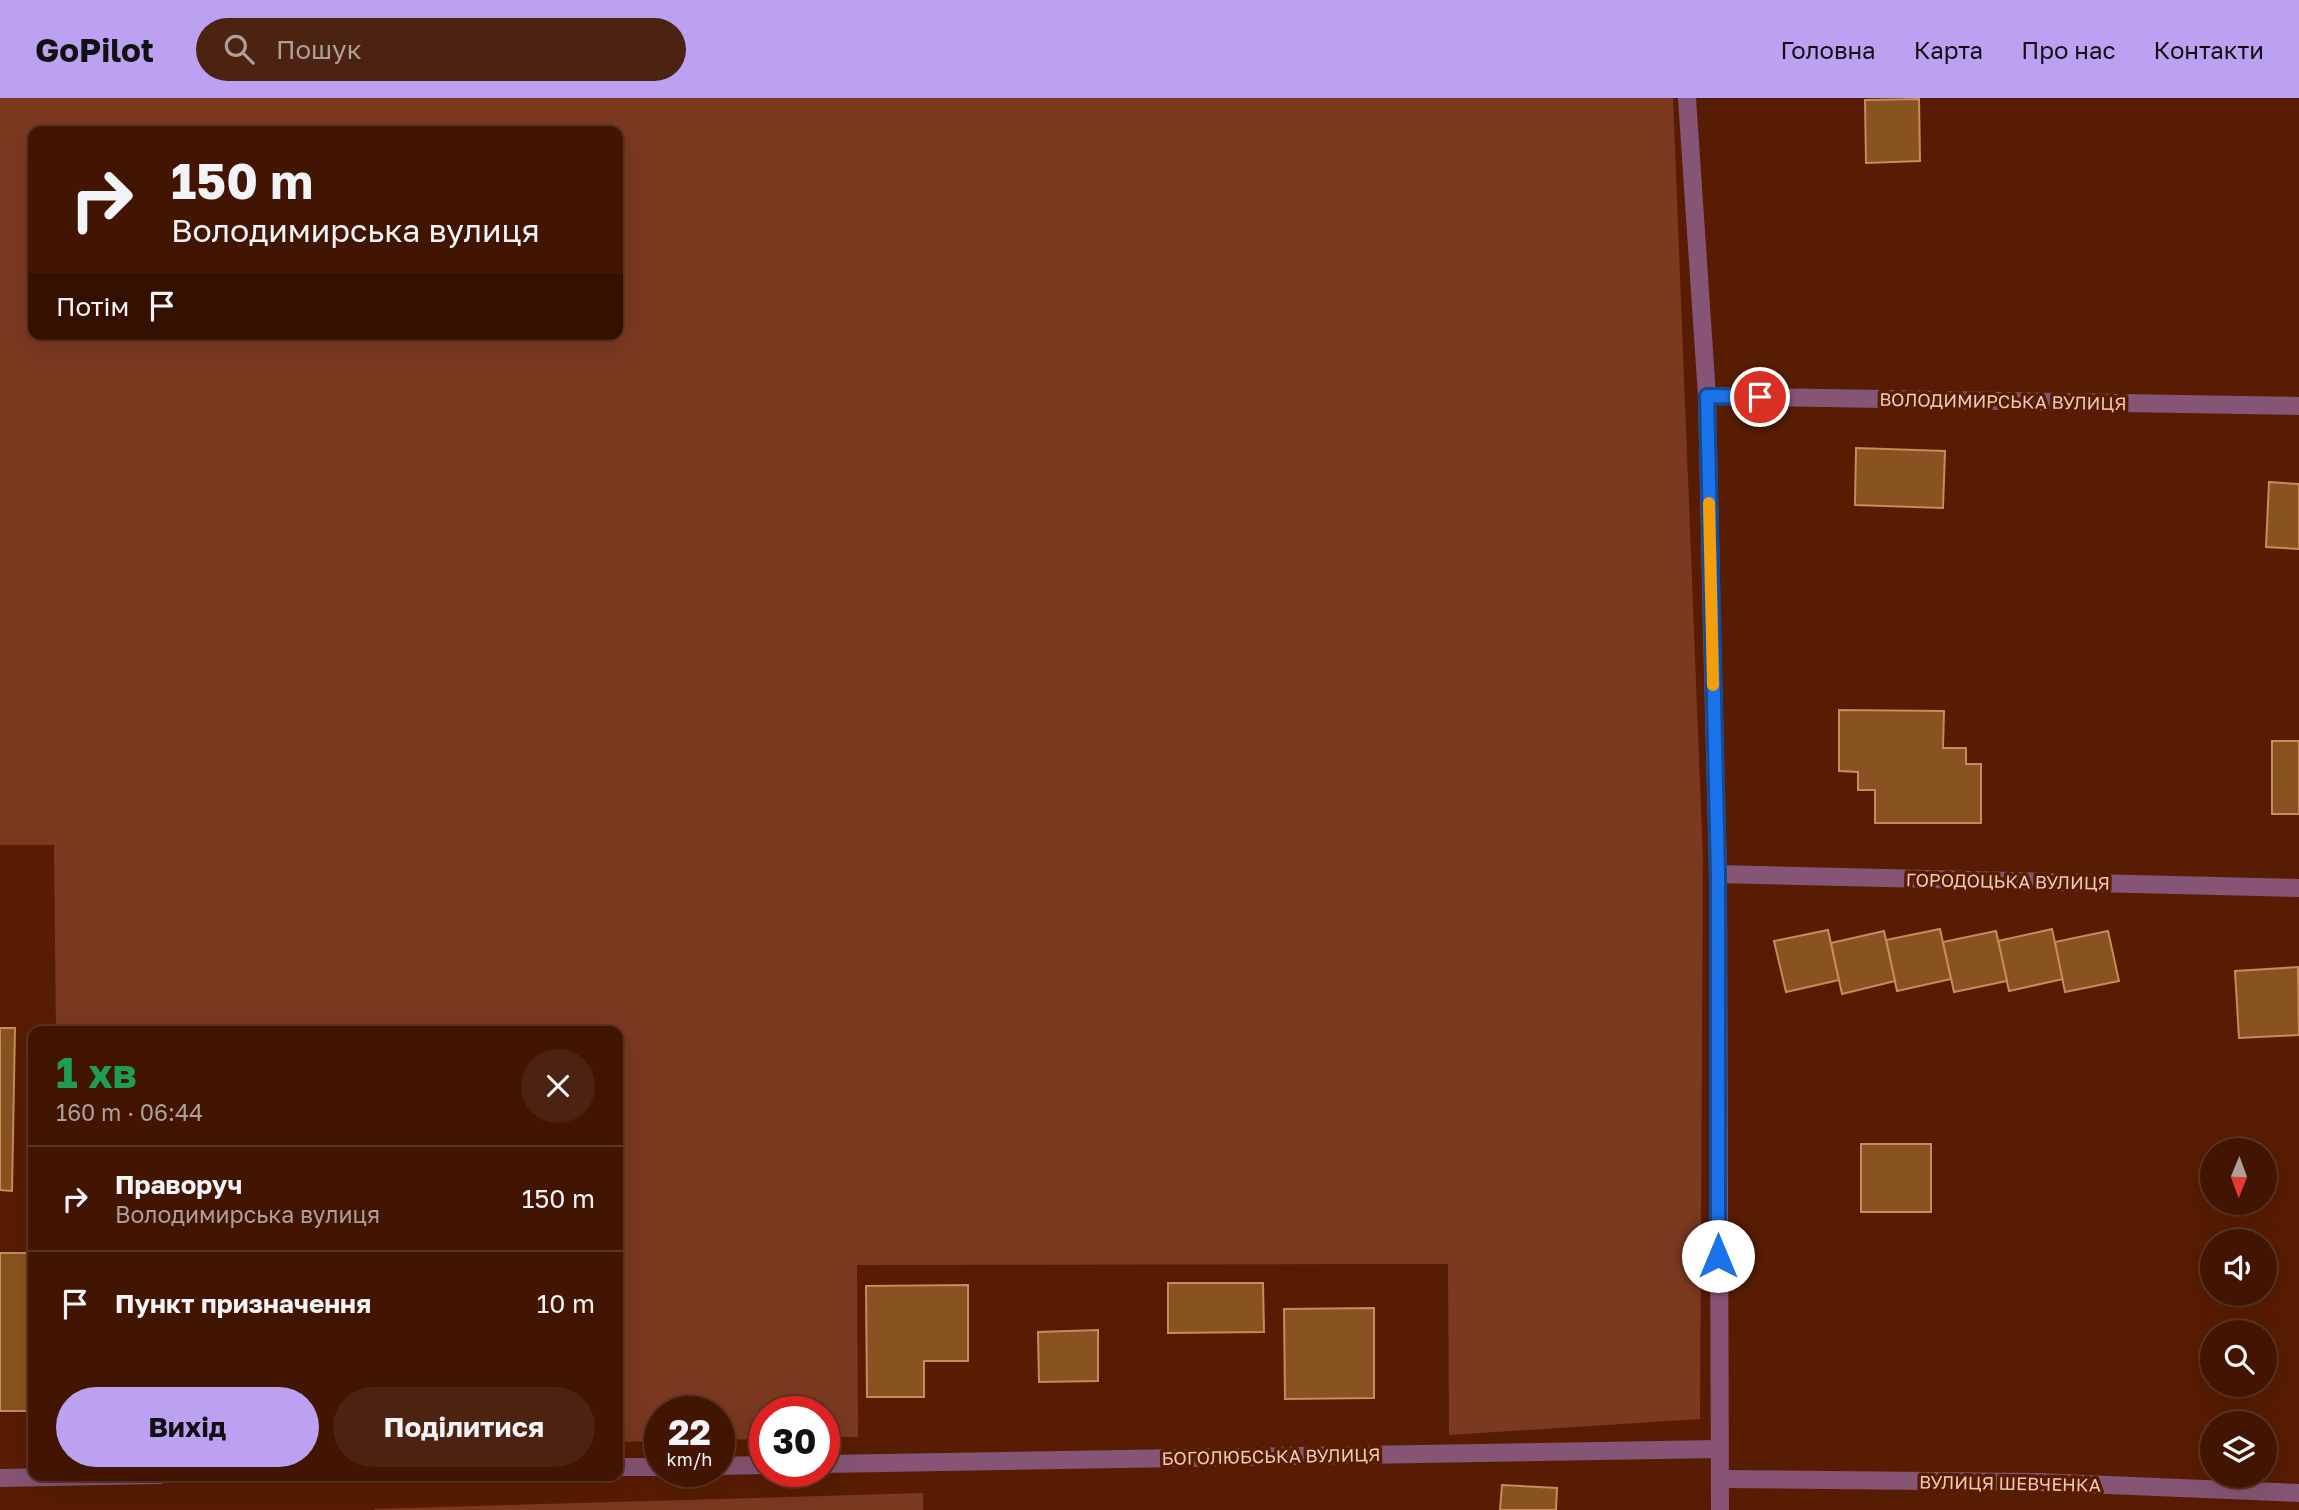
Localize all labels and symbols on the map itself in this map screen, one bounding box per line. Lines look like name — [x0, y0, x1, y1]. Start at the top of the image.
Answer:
pin — [1730, 367, 1790, 427]
street label: ВОЛОДИМИРСЬКА ВУЛИЦЯ — [1879, 388, 2127, 414]
street label: ГОРОДОЦЬКА ВУЛИЦЯ — [1906, 868, 2110, 894]
north arrow — [2200, 1138, 2277, 1214]
position arrow — [1681, 1219, 1755, 1293]
speed limit sign: 30 — [749, 1396, 840, 1487]
street label: БОГОЛЮБСЬКА ВУЛИЦЯ — [1161, 1443, 1381, 1469]
street label: ВУЛИЦЯ ШЕВЧЕНКА — [1919, 1470, 2101, 1496]

